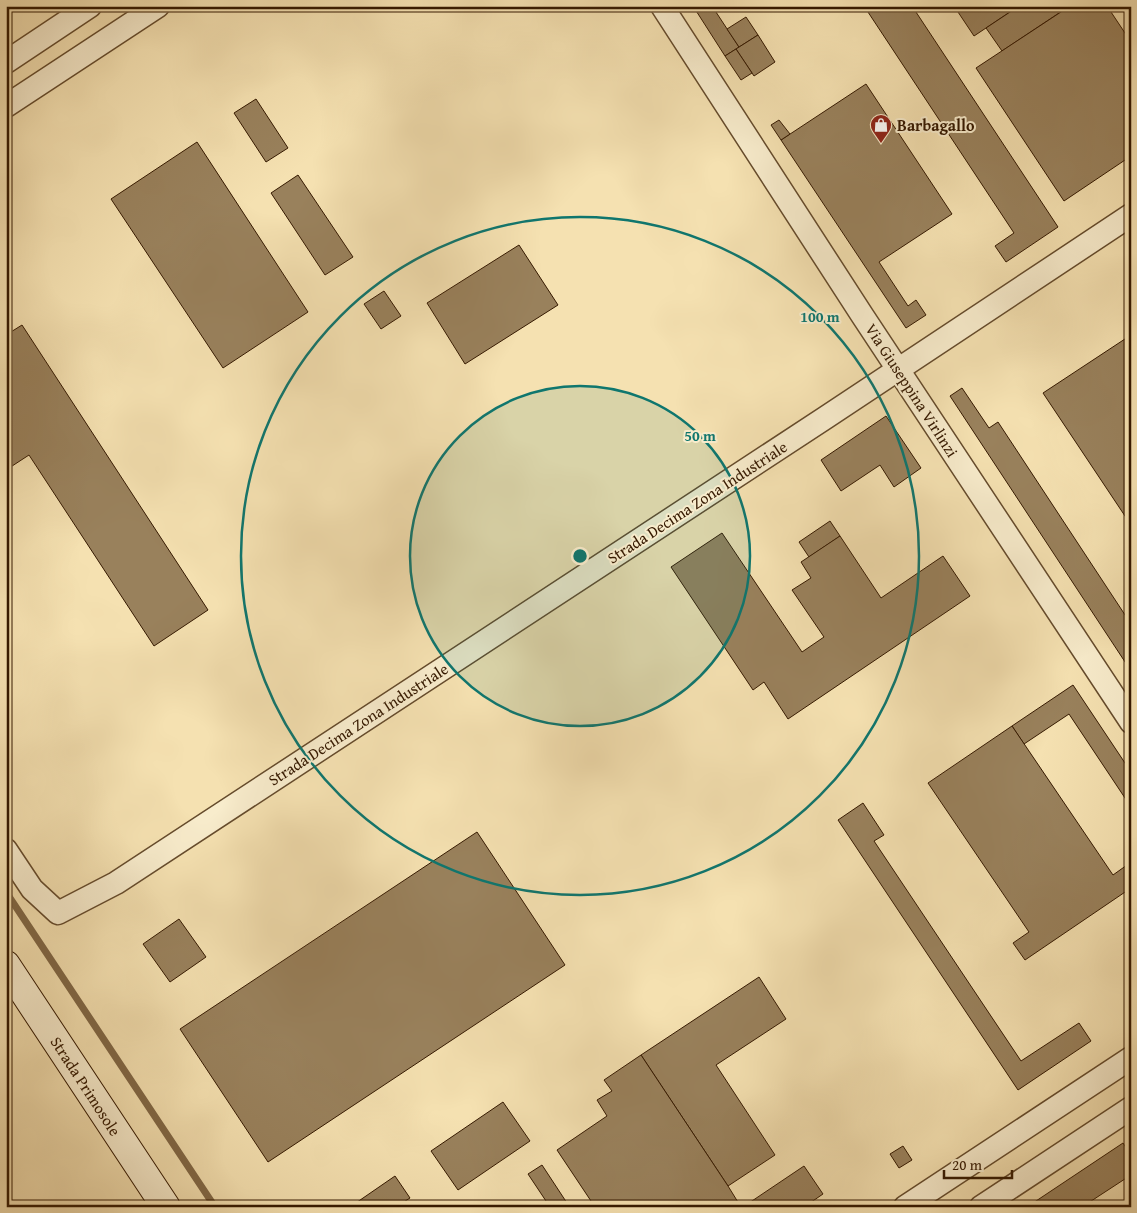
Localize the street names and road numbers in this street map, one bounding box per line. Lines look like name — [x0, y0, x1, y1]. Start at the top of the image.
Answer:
street label: Via Giuseppina Virlinzi — [860, 318, 965, 462]
street label: Strada Decima Zona Industriale — [602, 435, 792, 569]
street label: Strada Decima Zona Industriale — [263, 657, 453, 791]
street label: Strada Primosole — [45, 1031, 127, 1141]

